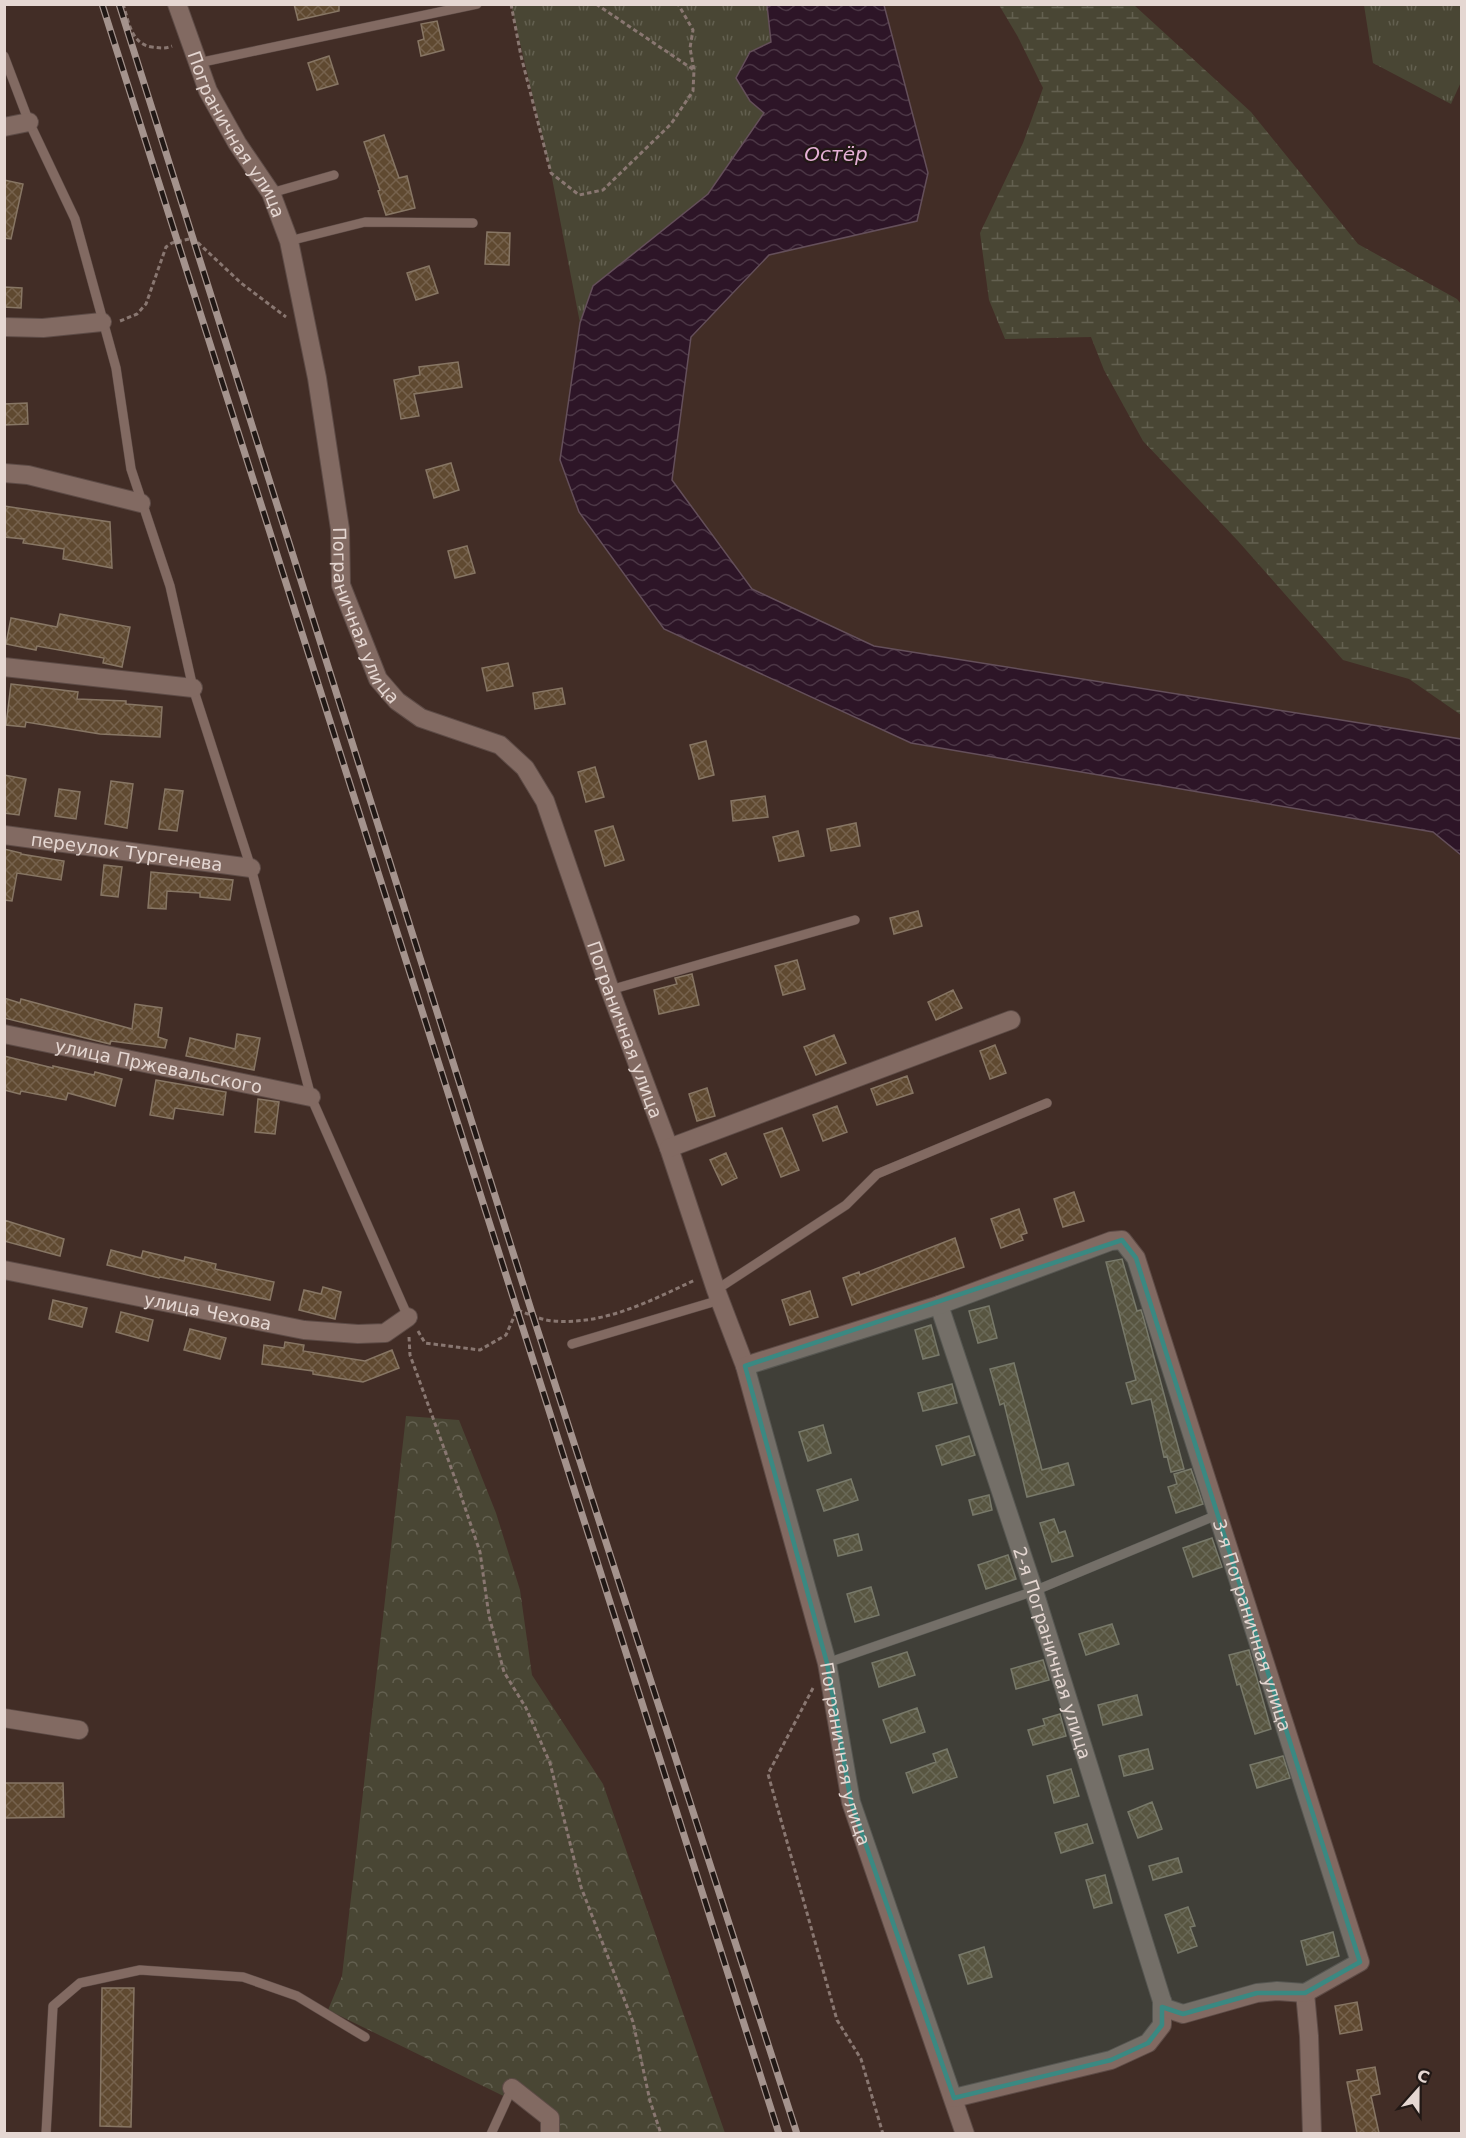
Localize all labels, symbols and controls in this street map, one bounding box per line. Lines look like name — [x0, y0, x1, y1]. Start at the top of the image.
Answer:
street label: Пограничная улица — [184, 48, 290, 220]
water label: Остёр — [804, 142, 868, 166]
street label: Пограничная улица — [329, 527, 404, 707]
street label: переулок Тургенева — [30, 828, 224, 875]
street label: Пограничная улица — [583, 938, 667, 1121]
street label: улица Пржевальского — [53, 1034, 264, 1097]
street label: улица Чехова — [142, 1288, 274, 1334]
street label: 3-я Пограничная улица — [1209, 1516, 1296, 1734]
street label: 2-я Пограничная улица — [1009, 1544, 1096, 1762]
street label: Пограничная улица — [817, 1660, 876, 1848]
north arrow — [1388, 2060, 1448, 2120]
text: С — [1414, 2065, 1432, 2087]

